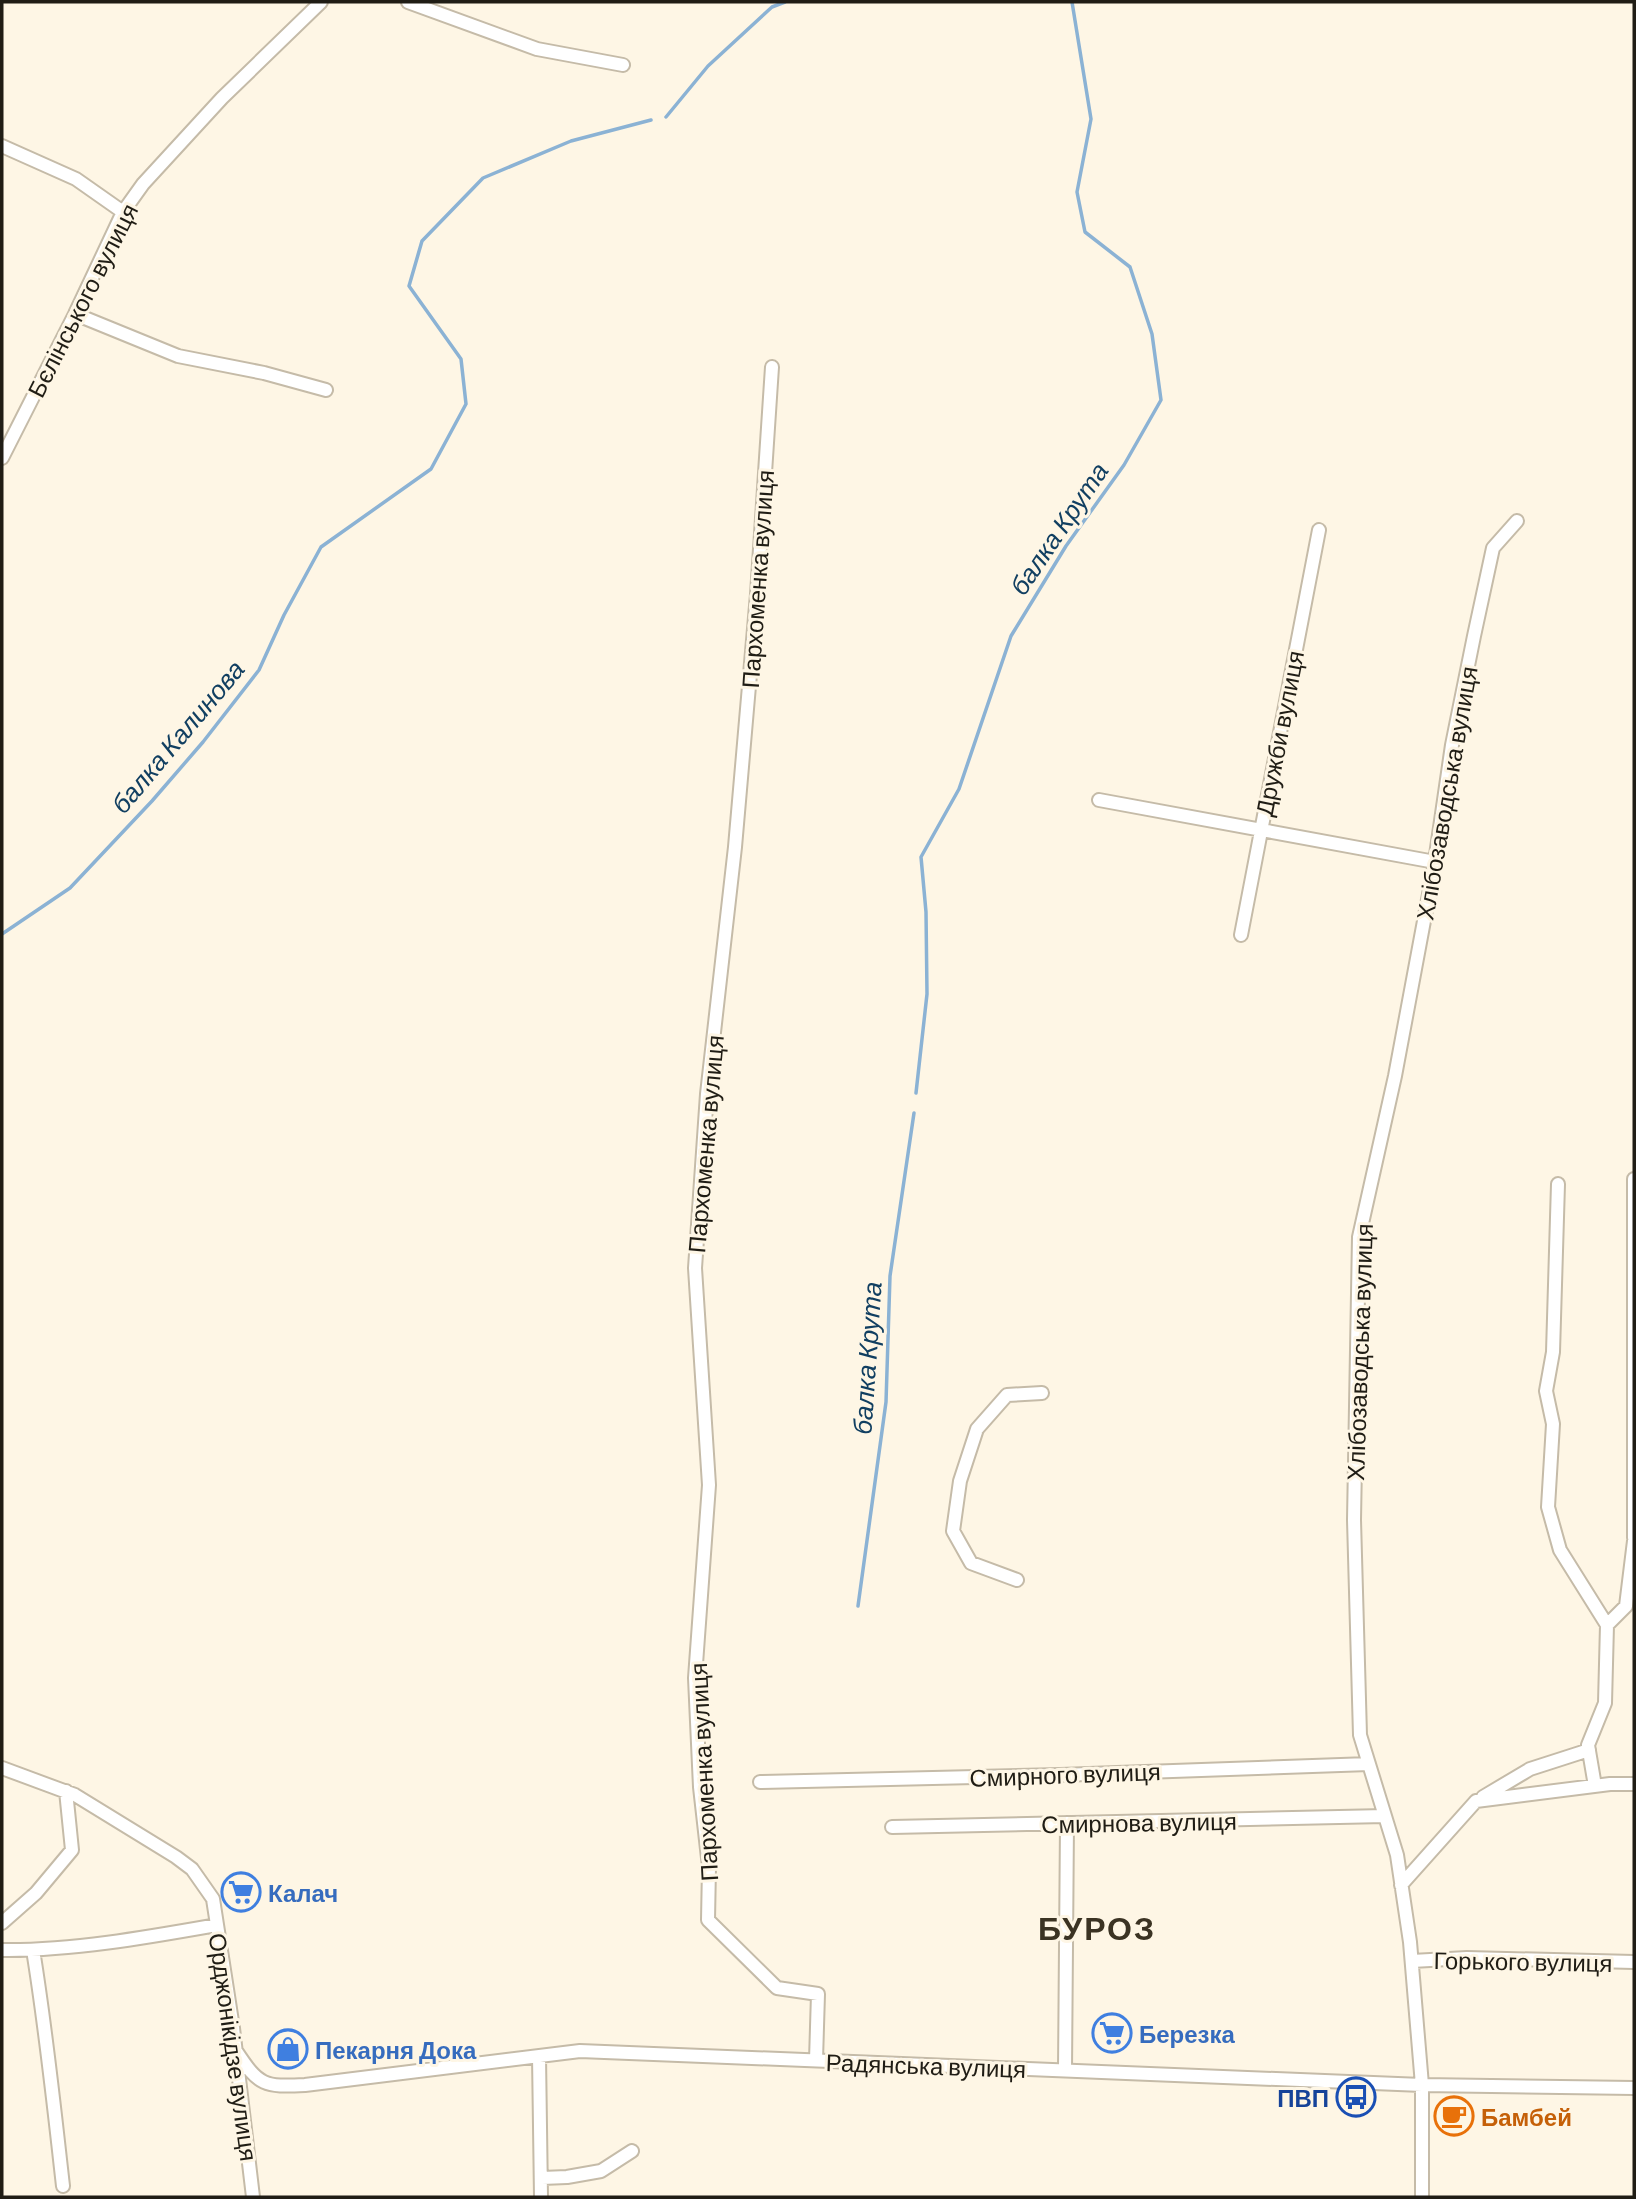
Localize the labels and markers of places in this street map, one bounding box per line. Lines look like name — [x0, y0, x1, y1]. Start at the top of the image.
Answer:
supermarket icon: Калач — [220, 1871, 262, 1913]
place label: Калач — [268, 1878, 338, 1907]
supermarket icon: Березка — [1091, 2012, 1133, 2054]
place label: Березка — [1139, 2019, 1236, 2048]
shop icon: Пекарня Дока — [267, 2028, 309, 2070]
place label: Пекарня Дока — [315, 2035, 477, 2064]
bus stop icon: ПВП — [1335, 2076, 1377, 2118]
place label: ПВП — [1277, 2083, 1329, 2112]
cafe icon: Бамбей — [1433, 2095, 1475, 2137]
place label: Бамбей — [1481, 2102, 1572, 2131]

